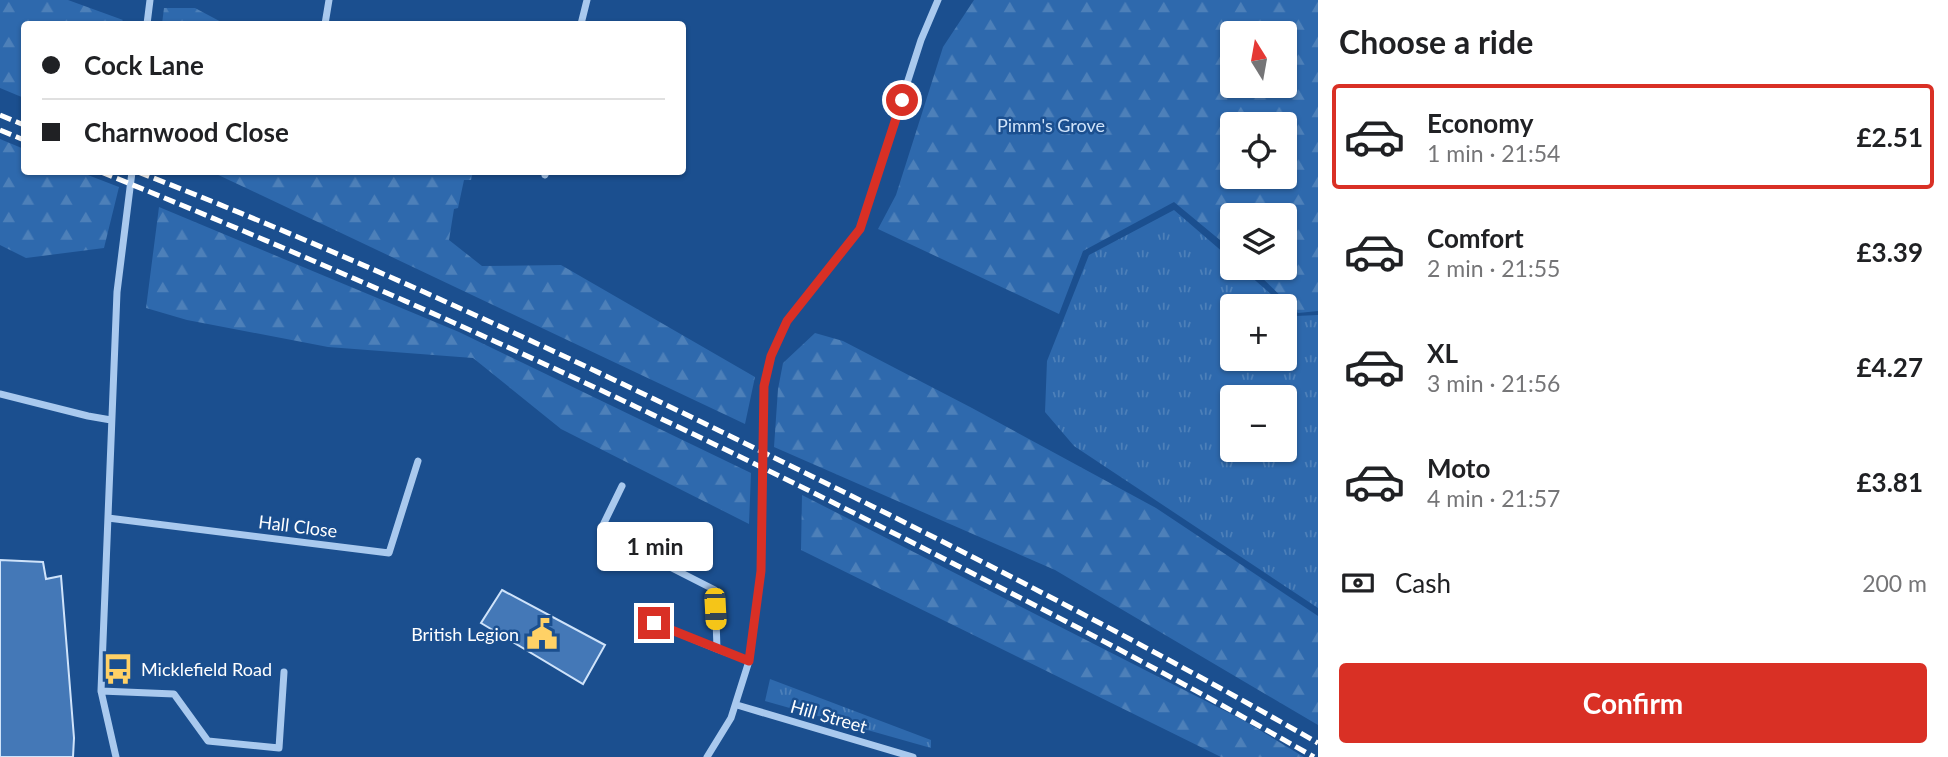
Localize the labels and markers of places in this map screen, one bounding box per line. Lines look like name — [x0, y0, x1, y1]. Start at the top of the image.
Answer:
public building icon: British Legion — [525, 617, 559, 651]
place label: British Legion — [411, 623, 519, 645]
bus stop icon: Micklefield Road — [101, 652, 135, 686]
place label: Micklefield Road — [141, 658, 272, 680]

